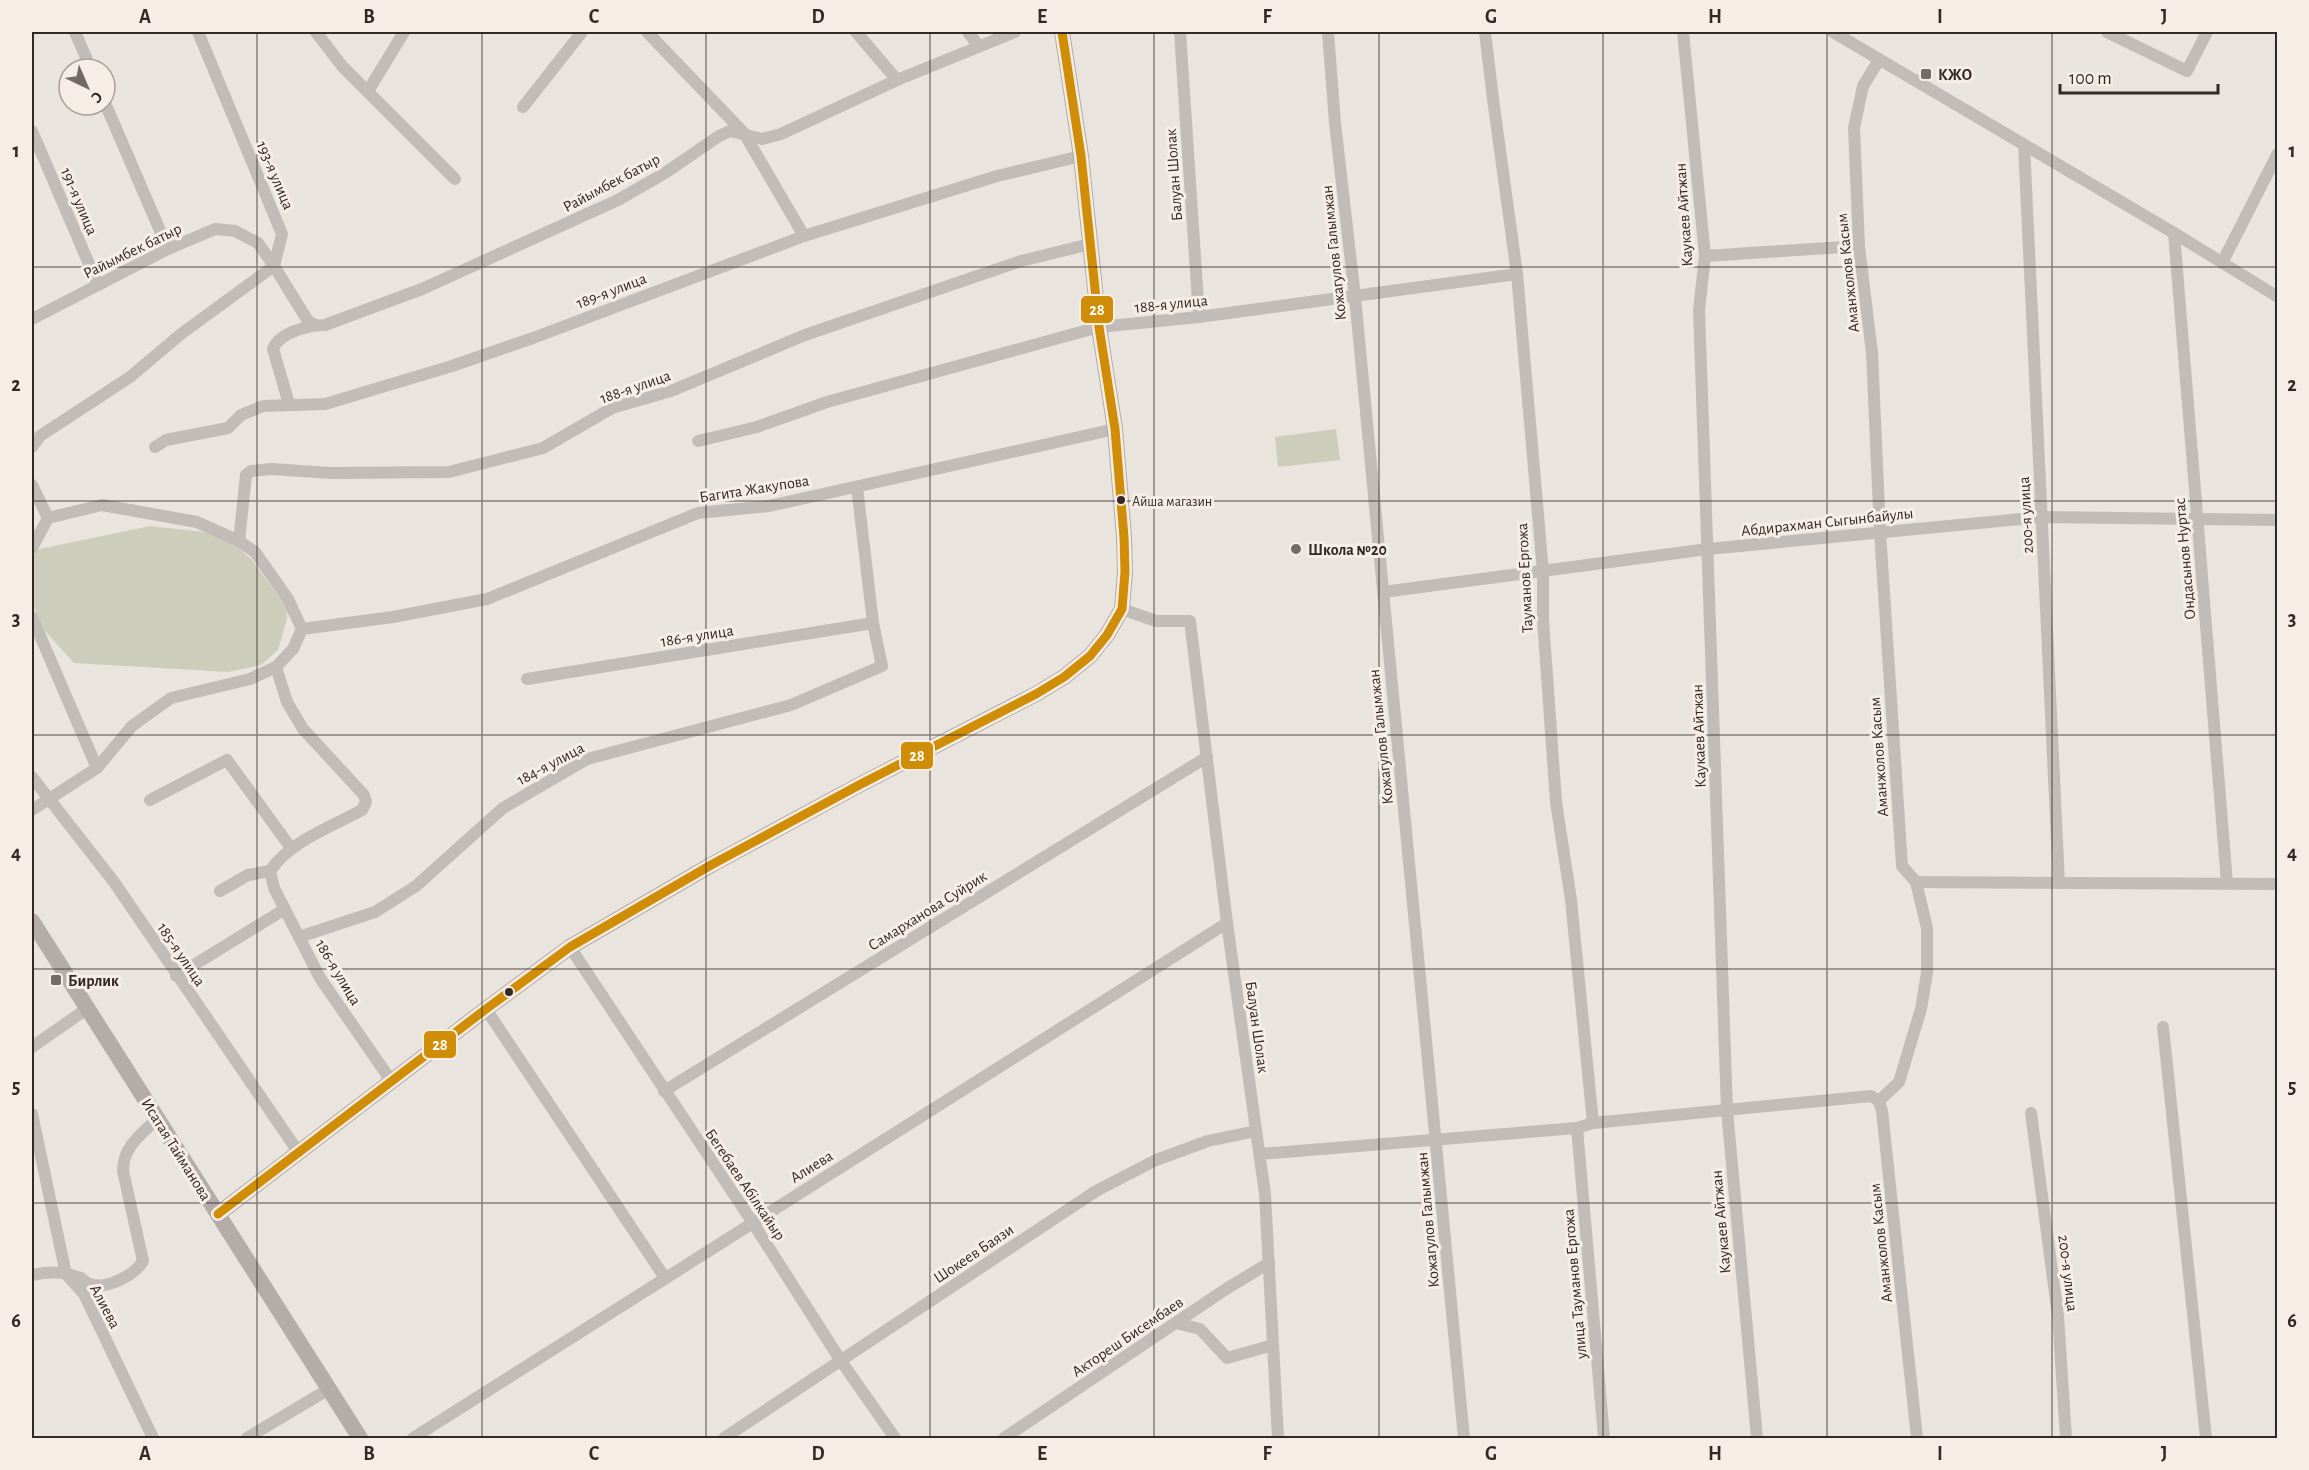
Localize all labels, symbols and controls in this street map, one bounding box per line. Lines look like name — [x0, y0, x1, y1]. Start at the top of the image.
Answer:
text: A — [139, 7, 151, 27]
text: B — [363, 7, 375, 27]
text: C — [589, 7, 600, 27]
text: D — [811, 7, 825, 27]
text: E — [1037, 7, 1047, 27]
text: F — [1262, 7, 1272, 27]
text: G — [1485, 7, 1497, 27]
text: H — [1708, 7, 1722, 27]
text: I — [1937, 7, 1943, 27]
text: J — [2161, 7, 2167, 27]
north arrow — [57, 57, 117, 117]
scale bar — [2060, 57, 2218, 95]
marker: КЖО — [1919, 67, 1933, 81]
place label: КЖО — [1938, 67, 1973, 83]
text: 100 m — [2069, 70, 2112, 88]
text: С — [88, 88, 105, 106]
street label: Балуан Шолак — [1163, 127, 1186, 222]
street label: 193-я улица — [253, 139, 297, 212]
text: 1 — [12, 141, 20, 161]
text: 1 — [2288, 141, 2296, 161]
street label: Райымбек батыр — [560, 151, 663, 215]
street label: Каукаев Айтжан — [1672, 163, 1697, 267]
street label: 191-я улица — [57, 165, 100, 238]
street label: Кожагулов Галымжан — [1319, 184, 1350, 321]
street label: Аманжолов Касым — [1834, 212, 1862, 333]
street label: Райымбек батыр — [81, 220, 184, 282]
street label: 189-я улица — [574, 270, 649, 313]
street label: 188-я улица — [1134, 292, 1209, 317]
line badge: 28 — [1080, 295, 1114, 324]
text: 28 — [1089, 302, 1105, 318]
street label: 188-я улица — [598, 367, 673, 407]
text: 2 — [11, 375, 21, 395]
text: 2 — [2287, 375, 2297, 395]
street label: Багита Жакупова — [698, 472, 810, 507]
street label: 200-я улица — [2016, 476, 2037, 554]
marker: Айша магазин — [1115, 494, 1127, 506]
place label: Айша магазин — [1132, 495, 1212, 509]
street label: Ондасынов Нуртас — [2172, 497, 2199, 620]
street label: Абдирахман Сыгынбайулы — [1740, 505, 1914, 540]
street label: Тауманов Ергожа — [1514, 523, 1537, 633]
marker: Школа №20 — [1289, 542, 1303, 556]
place label: Школа №20 — [1308, 542, 1387, 558]
text: 3 — [12, 609, 20, 629]
text: 3 — [2288, 609, 2296, 629]
street label: 186-я улица — [660, 622, 735, 651]
street label: Кожагулов Галымжан — [1366, 668, 1397, 805]
street label: Каукаев Айтжан — [1689, 684, 1710, 788]
street label: Аманжолов Касым — [1867, 697, 1891, 817]
street label: 184-я улица — [514, 740, 587, 789]
line badge: 28 — [900, 741, 934, 770]
text: 28 — [909, 748, 925, 764]
text: 4 — [11, 843, 21, 863]
text: 4 — [2287, 843, 2297, 863]
street label: Самарханова Суйрик — [865, 868, 991, 955]
street label: 185-я улица — [153, 920, 208, 990]
street label: 186-я улица — [311, 937, 364, 1009]
marker: Бирлик — [49, 973, 63, 987]
place label: Бирлик — [68, 973, 119, 989]
street label: Балуан Шолак — [1242, 980, 1271, 1075]
unlabelled marker — [503, 986, 515, 998]
line badge: 28 — [423, 1030, 457, 1059]
text: 28 — [432, 1037, 448, 1053]
text: 5 — [12, 1077, 20, 1097]
text: 5 — [2288, 1077, 2296, 1097]
street label: Исатая Тайманова — [138, 1096, 214, 1203]
street label: Бегебаев Абілкайыр — [702, 1126, 788, 1243]
street label: Алиева — [787, 1148, 836, 1186]
street label: Кожагулов Галымжан — [1414, 1151, 1443, 1288]
street label: Каукаев Айтжан — [1709, 1169, 1734, 1274]
street label: Аманжолов Касым — [1867, 1182, 1895, 1303]
street label: улица Тауманов Ергожа — [1560, 1208, 1591, 1361]
street label: Шокеев Баязи — [931, 1221, 1016, 1286]
street label: 200-я улица — [2054, 1234, 2081, 1312]
street label: Алиева — [87, 1282, 123, 1331]
street label: Актореш Бисембаев — [1069, 1294, 1186, 1380]
text: 6 — [11, 1311, 21, 1331]
text: 6 — [2287, 1311, 2297, 1331]
text: A — [139, 1444, 151, 1464]
text: B — [363, 1444, 375, 1464]
text: C — [589, 1444, 600, 1464]
text: D — [811, 1444, 825, 1464]
text: E — [1037, 1444, 1047, 1464]
text: F — [1262, 1444, 1272, 1464]
text: G — [1485, 1444, 1497, 1464]
text: H — [1708, 1444, 1722, 1464]
text: I — [1937, 1444, 1943, 1464]
text: J — [2161, 1444, 2167, 1464]

